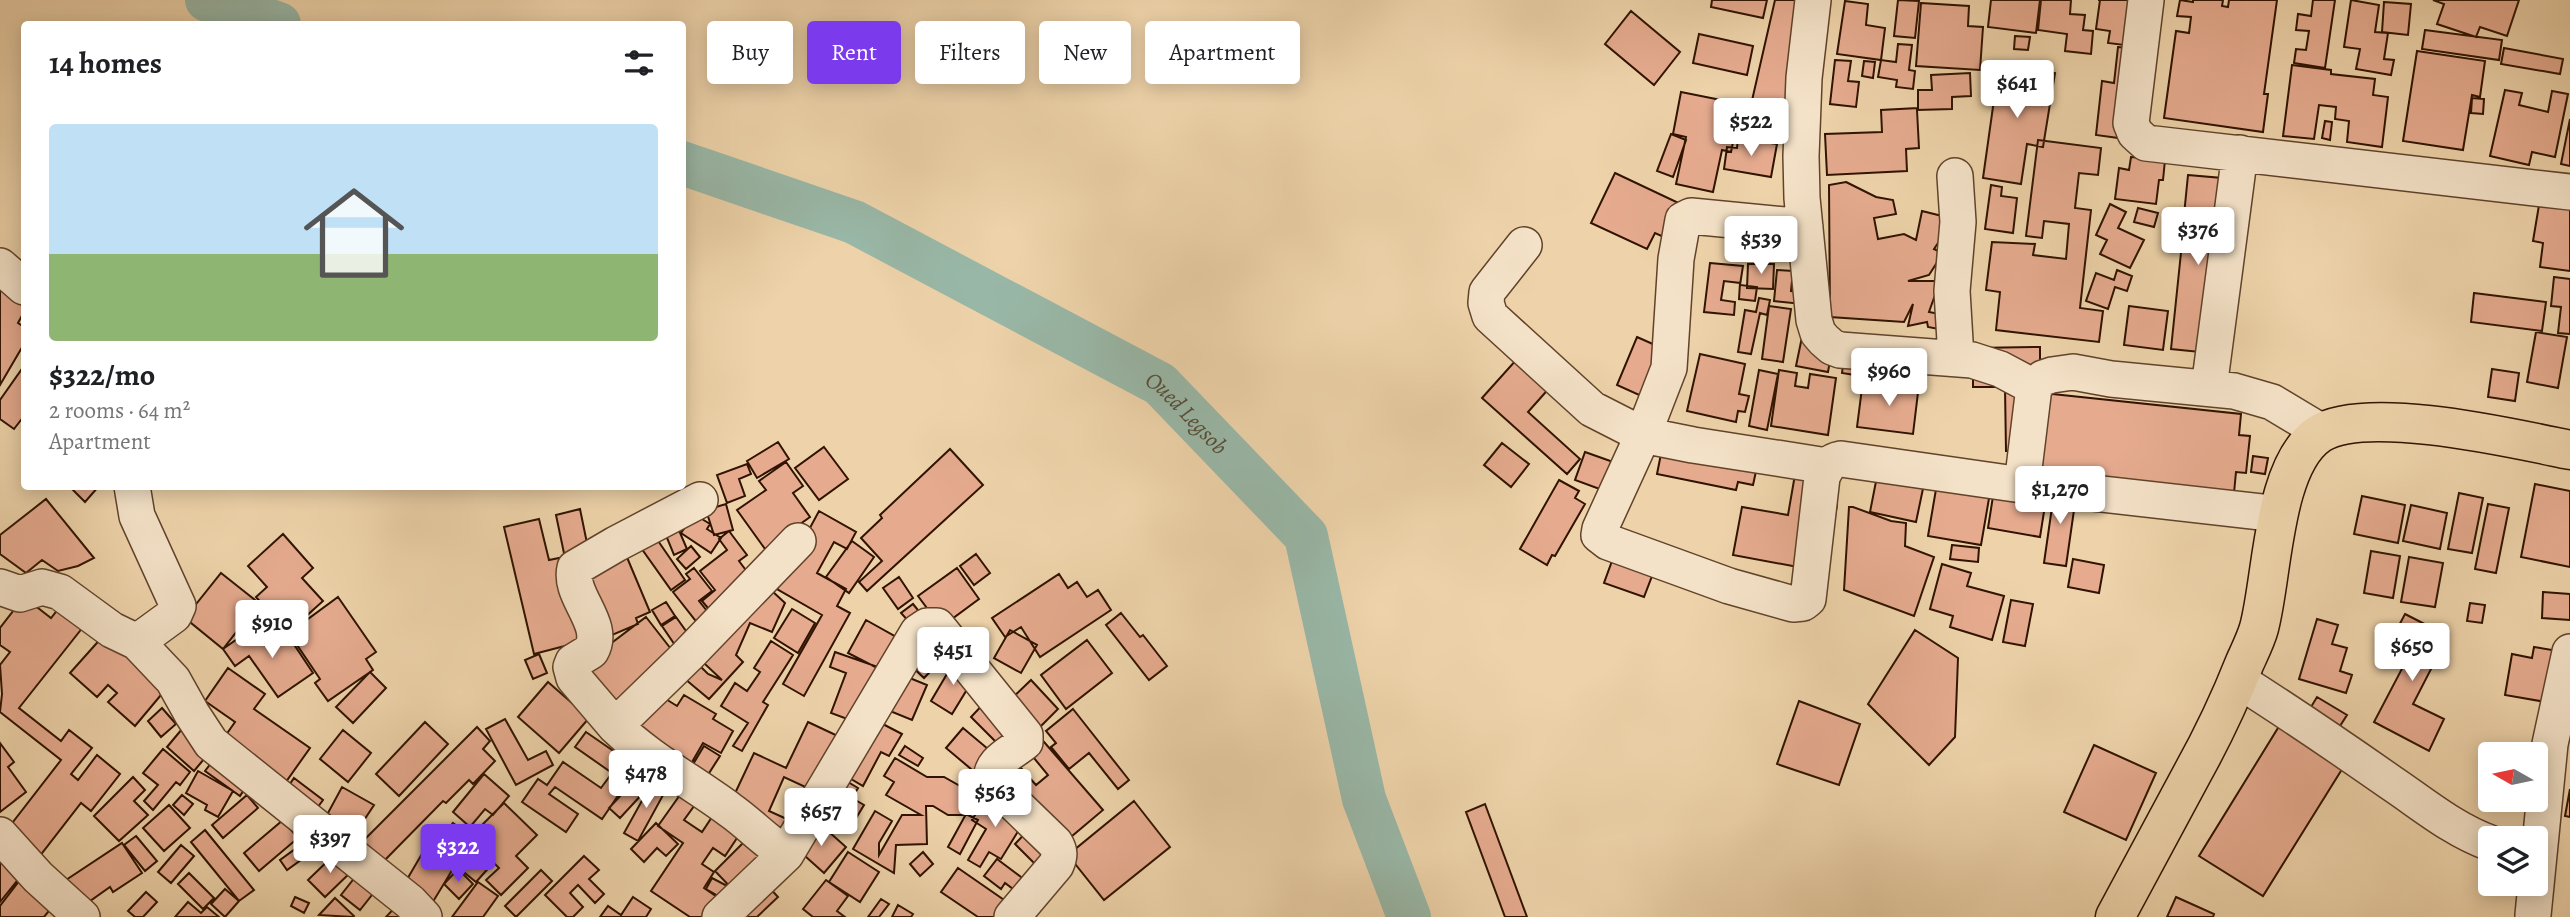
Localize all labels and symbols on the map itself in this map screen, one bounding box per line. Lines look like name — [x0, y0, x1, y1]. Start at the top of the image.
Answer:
pin: $641 — [1976, 60, 2058, 120]
pin: $522 — [1710, 99, 1792, 158]
pin: $376 — [2157, 208, 2239, 267]
pin: $539 — [1720, 216, 1802, 276]
pin: $960 — [1848, 348, 1930, 408]
water label: Oued Legsob — [1140, 364, 1235, 461]
pin: $1,270 — [2003, 466, 2117, 526]
pin: $910 — [231, 600, 313, 660]
pin: $650 — [2371, 624, 2453, 683]
pin: $451 — [912, 628, 994, 687]
north arrow — [2478, 742, 2548, 812]
pin: $478 — [605, 750, 687, 810]
pin: $563 — [954, 770, 1036, 829]
pin: $657 — [780, 788, 862, 848]
pin: $397 — [289, 816, 371, 875]
pin: $322 — [417, 824, 499, 884]

